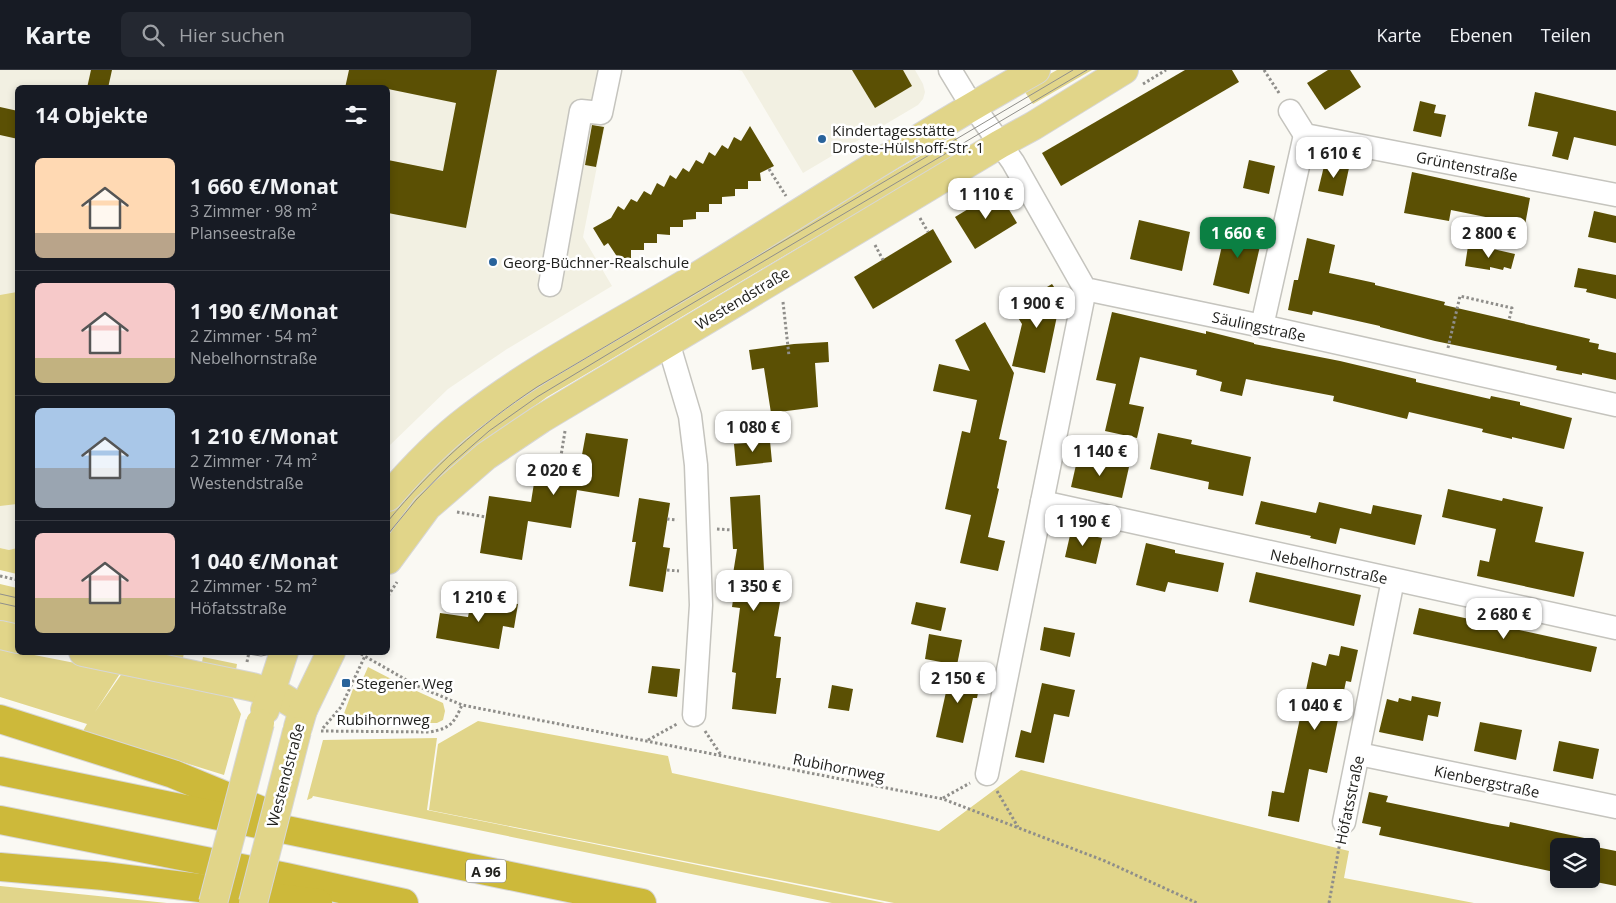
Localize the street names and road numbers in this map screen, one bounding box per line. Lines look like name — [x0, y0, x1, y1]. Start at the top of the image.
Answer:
street label: Grüntenstraße — [1414, 146, 1520, 186]
street label: Westendstraße — [691, 262, 793, 334]
street label: Säulingstraße — [1210, 306, 1308, 346]
street label: Nebelhornstraße — [1269, 544, 1389, 588]
street label: Rubihornweg — [336, 709, 430, 729]
street label: Westendstraße — [262, 721, 308, 829]
street label: Rubihornweg — [791, 748, 887, 786]
street label: Höfatsstraße — [1330, 754, 1368, 846]
street label: Kienbergstraße — [1432, 760, 1542, 802]
road number: A 96 — [466, 859, 506, 882]

